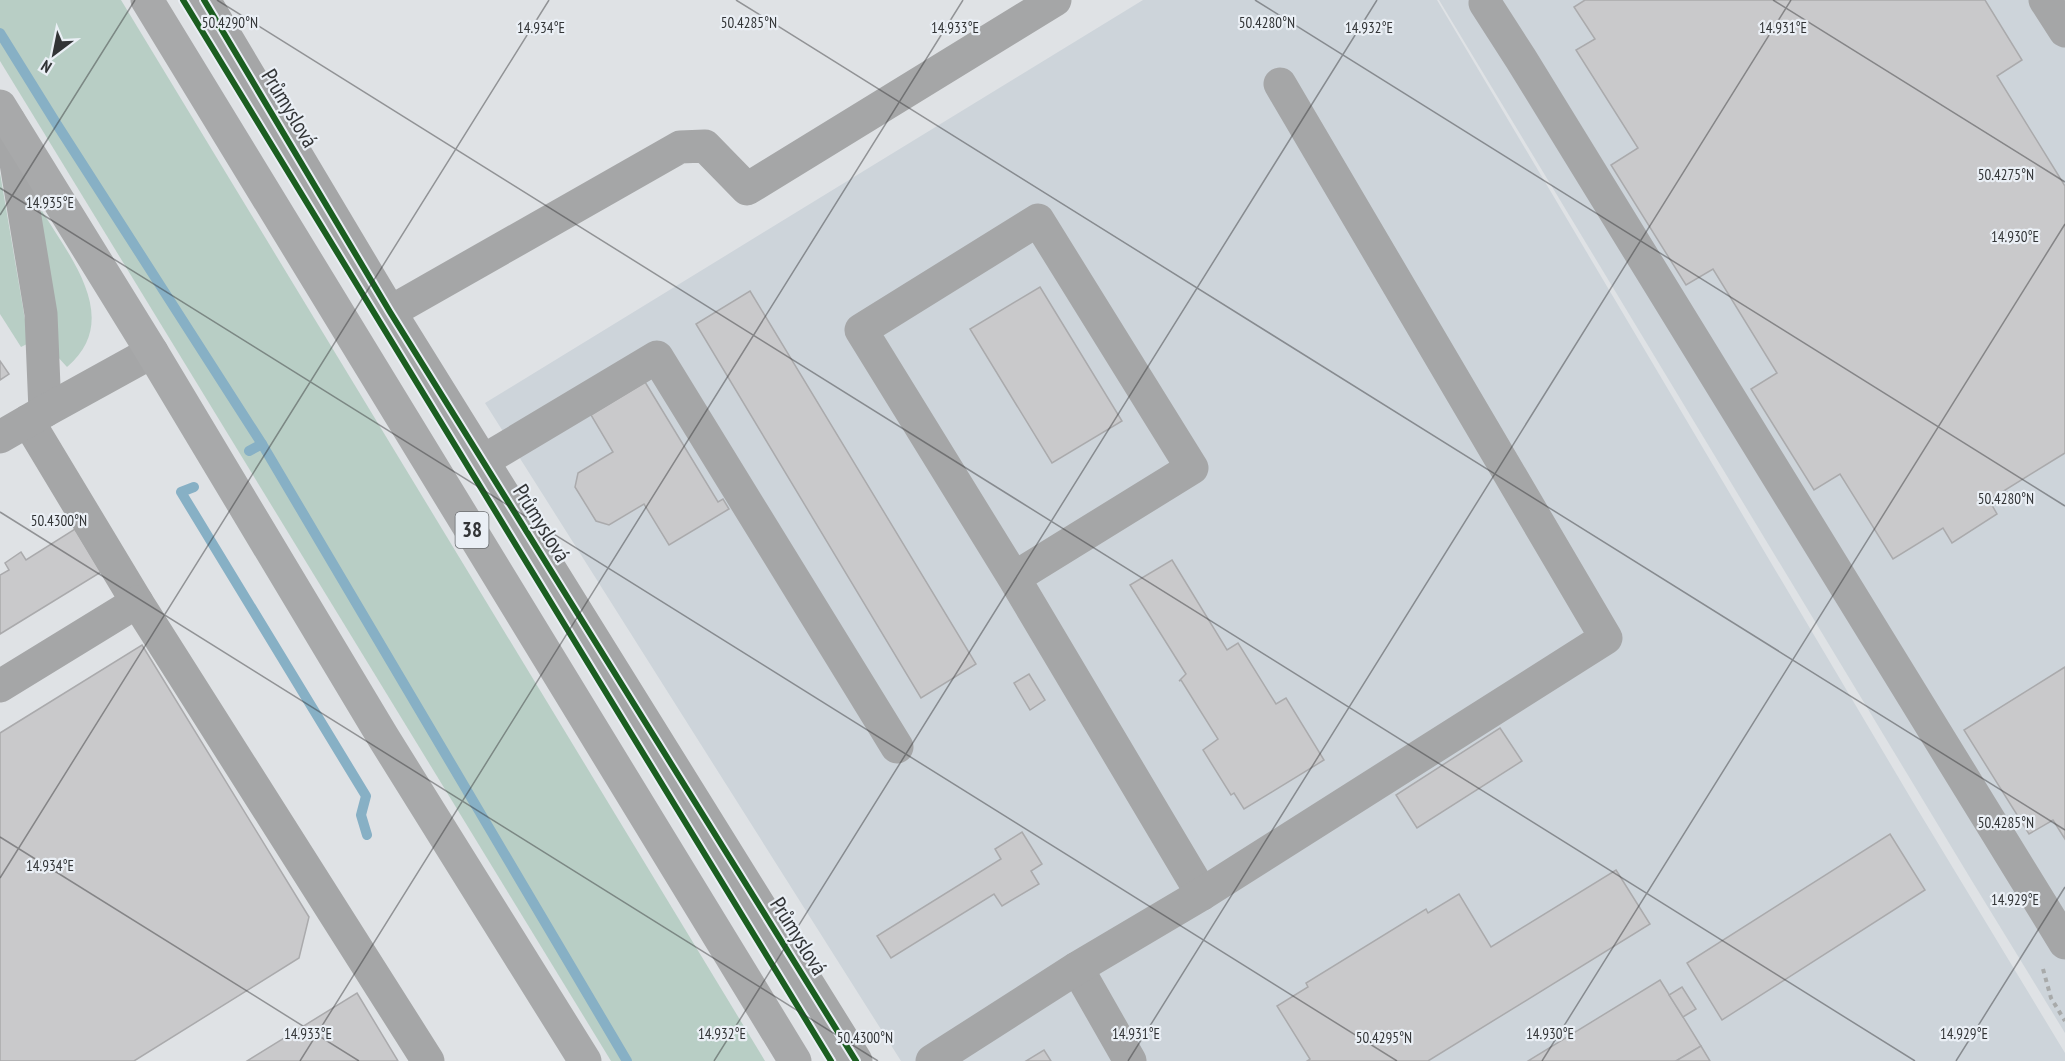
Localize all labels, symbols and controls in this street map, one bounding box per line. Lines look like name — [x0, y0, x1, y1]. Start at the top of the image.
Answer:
text: 50.4290°N — [202, 13, 258, 32]
text: 50.4285°N — [721, 13, 777, 32]
text: 50.4280°N — [1239, 13, 1295, 32]
text: 14.934°E — [517, 18, 565, 37]
text: 14.933°E — [931, 18, 979, 37]
text: 14.932°E — [1345, 18, 1393, 37]
text: 14.931°E — [1759, 18, 1807, 37]
north arrow — [24, 24, 84, 84]
text: N — [37, 56, 55, 77]
street label: Průmyslová — [256, 64, 324, 152]
text: 50.4275°N — [1978, 165, 2034, 184]
text: 14.935°E — [26, 193, 74, 212]
text: 14.930°E — [1991, 227, 2039, 246]
street label: Průmyslová — [507, 479, 577, 567]
text: 50.4280°N — [1978, 489, 2034, 508]
text: 50.4300°N — [31, 511, 87, 530]
road number: 38 — [456, 512, 488, 548]
text: 50.4285°N — [1978, 813, 2034, 832]
text: 14.934°E — [26, 856, 74, 875]
text: 14.929°E — [1991, 890, 2039, 909]
street label: Průmyslová — [764, 892, 834, 980]
text: 14.933°E — [284, 1024, 332, 1043]
text: 14.932°E — [698, 1024, 746, 1043]
text: 14.931°E — [1112, 1024, 1160, 1043]
text: 14.930°E — [1526, 1024, 1574, 1043]
text: 14.929°E — [1940, 1024, 1988, 1043]
text: 50.4300°N — [837, 1028, 893, 1047]
text: 50.4295°N — [1356, 1028, 1412, 1047]

